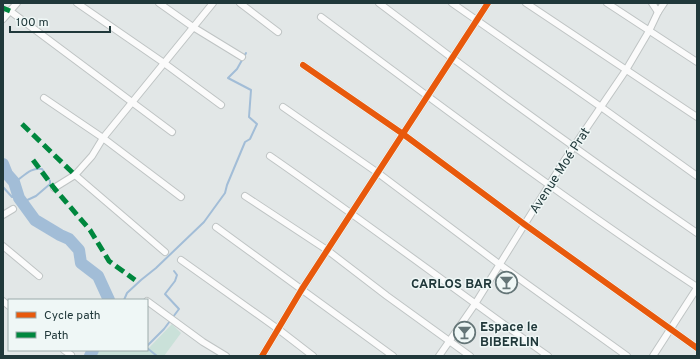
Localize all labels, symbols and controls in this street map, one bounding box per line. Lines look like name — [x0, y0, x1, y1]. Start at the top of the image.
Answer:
scale bar — [10, 8, 110, 34]
text: 100 m — [16, 15, 49, 31]
street label: Avenue Moé Prat — [527, 125, 594, 217]
bar icon: CARLOS BAR — [494, 270, 520, 296]
place label: CARLOS BAR — [411, 277, 492, 293]
legend — [8, 299, 148, 351]
text: Cycle path — [44, 308, 101, 324]
bar icon: Espace le BIBERLIN — [451, 320, 477, 346]
place label: Espace le BIBERLIN — [480, 320, 539, 351]
text: Path — [44, 328, 69, 344]

